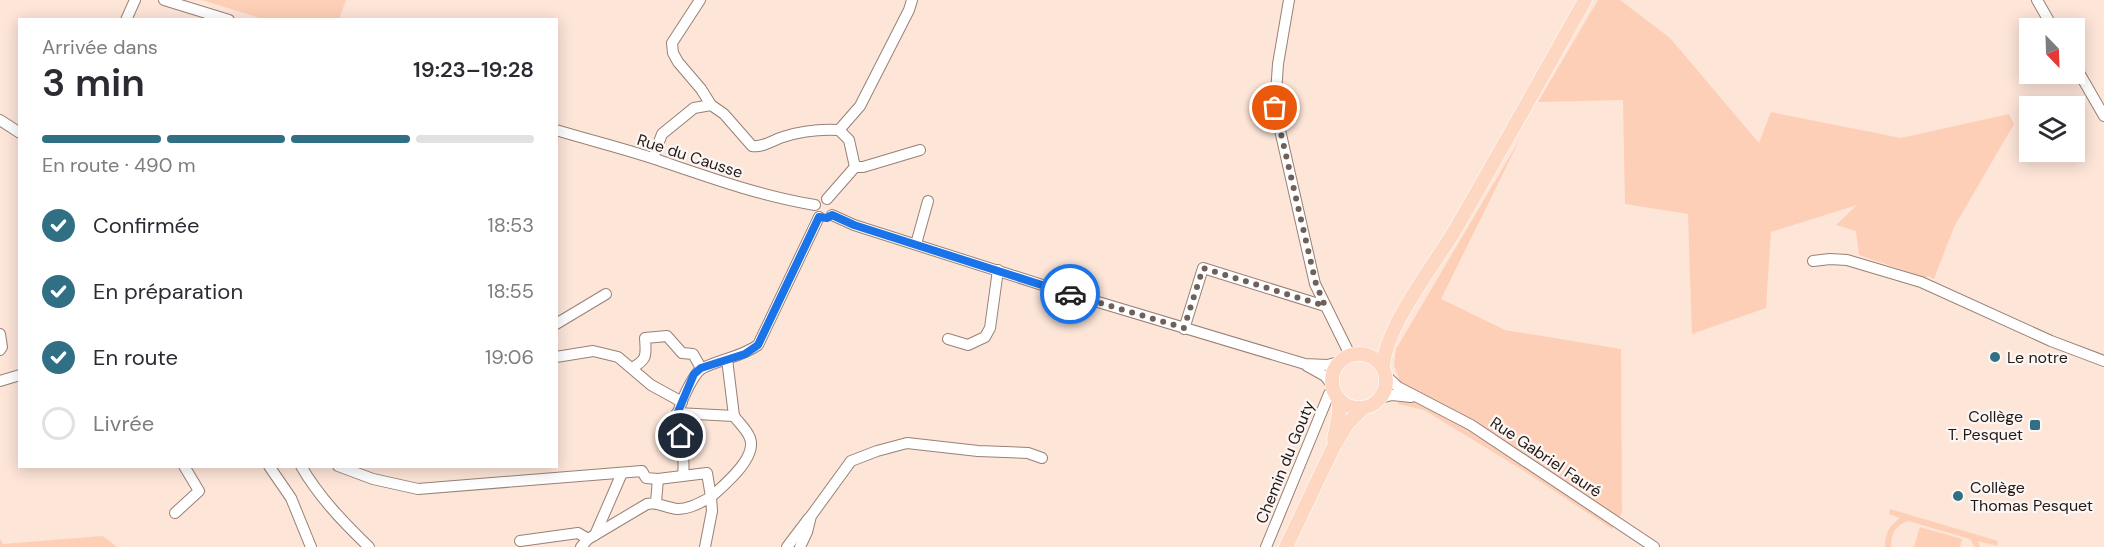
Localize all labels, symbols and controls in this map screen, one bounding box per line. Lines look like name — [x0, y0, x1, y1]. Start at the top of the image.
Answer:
north arrow — [2019, 18, 2085, 84]
map controls — [2019, 18, 2085, 162]
text: Arrivée dans — [42, 34, 158, 60]
text: 19:23–19:28 — [413, 55, 534, 84]
text: 3 min — [42, 57, 145, 108]
pin — [1249, 82, 1300, 133]
icon: bag — [1258, 91, 1291, 124]
button: layers — [2019, 96, 2085, 162]
street label: Rue du Causse — [634, 129, 746, 183]
text: En route · 490 m — [42, 152, 195, 178]
icon: check — [42, 209, 75, 242]
text: Confirmée — [93, 211, 200, 240]
text: 18:53 — [488, 212, 534, 238]
courier — [1040, 264, 1100, 324]
icon: check — [42, 275, 75, 308]
text: En préparation — [93, 277, 243, 306]
text: 18:55 — [487, 278, 534, 304]
icon: car — [1054, 278, 1087, 311]
icon: check — [42, 341, 75, 374]
text: En route — [93, 343, 178, 372]
text: 19:06 — [485, 344, 534, 370]
place label: Le notre — [2007, 347, 2068, 368]
marker: Le notre — [1988, 350, 2002, 364]
street label: Chemin du Gouty — [1251, 397, 1319, 527]
place label: Collège T. Pesquet — [1948, 406, 2023, 445]
text: Livrée — [93, 409, 154, 438]
pin — [655, 410, 706, 461]
street label: Rue Gabriel Fauré — [1486, 412, 1606, 502]
marker: Collège T. Pesquet — [2028, 418, 2042, 432]
icon: home — [664, 419, 697, 452]
place label: Collège Thomas Pesquet — [1970, 477, 2093, 516]
marker: Collège Thomas Pesquet — [1951, 489, 1965, 503]

